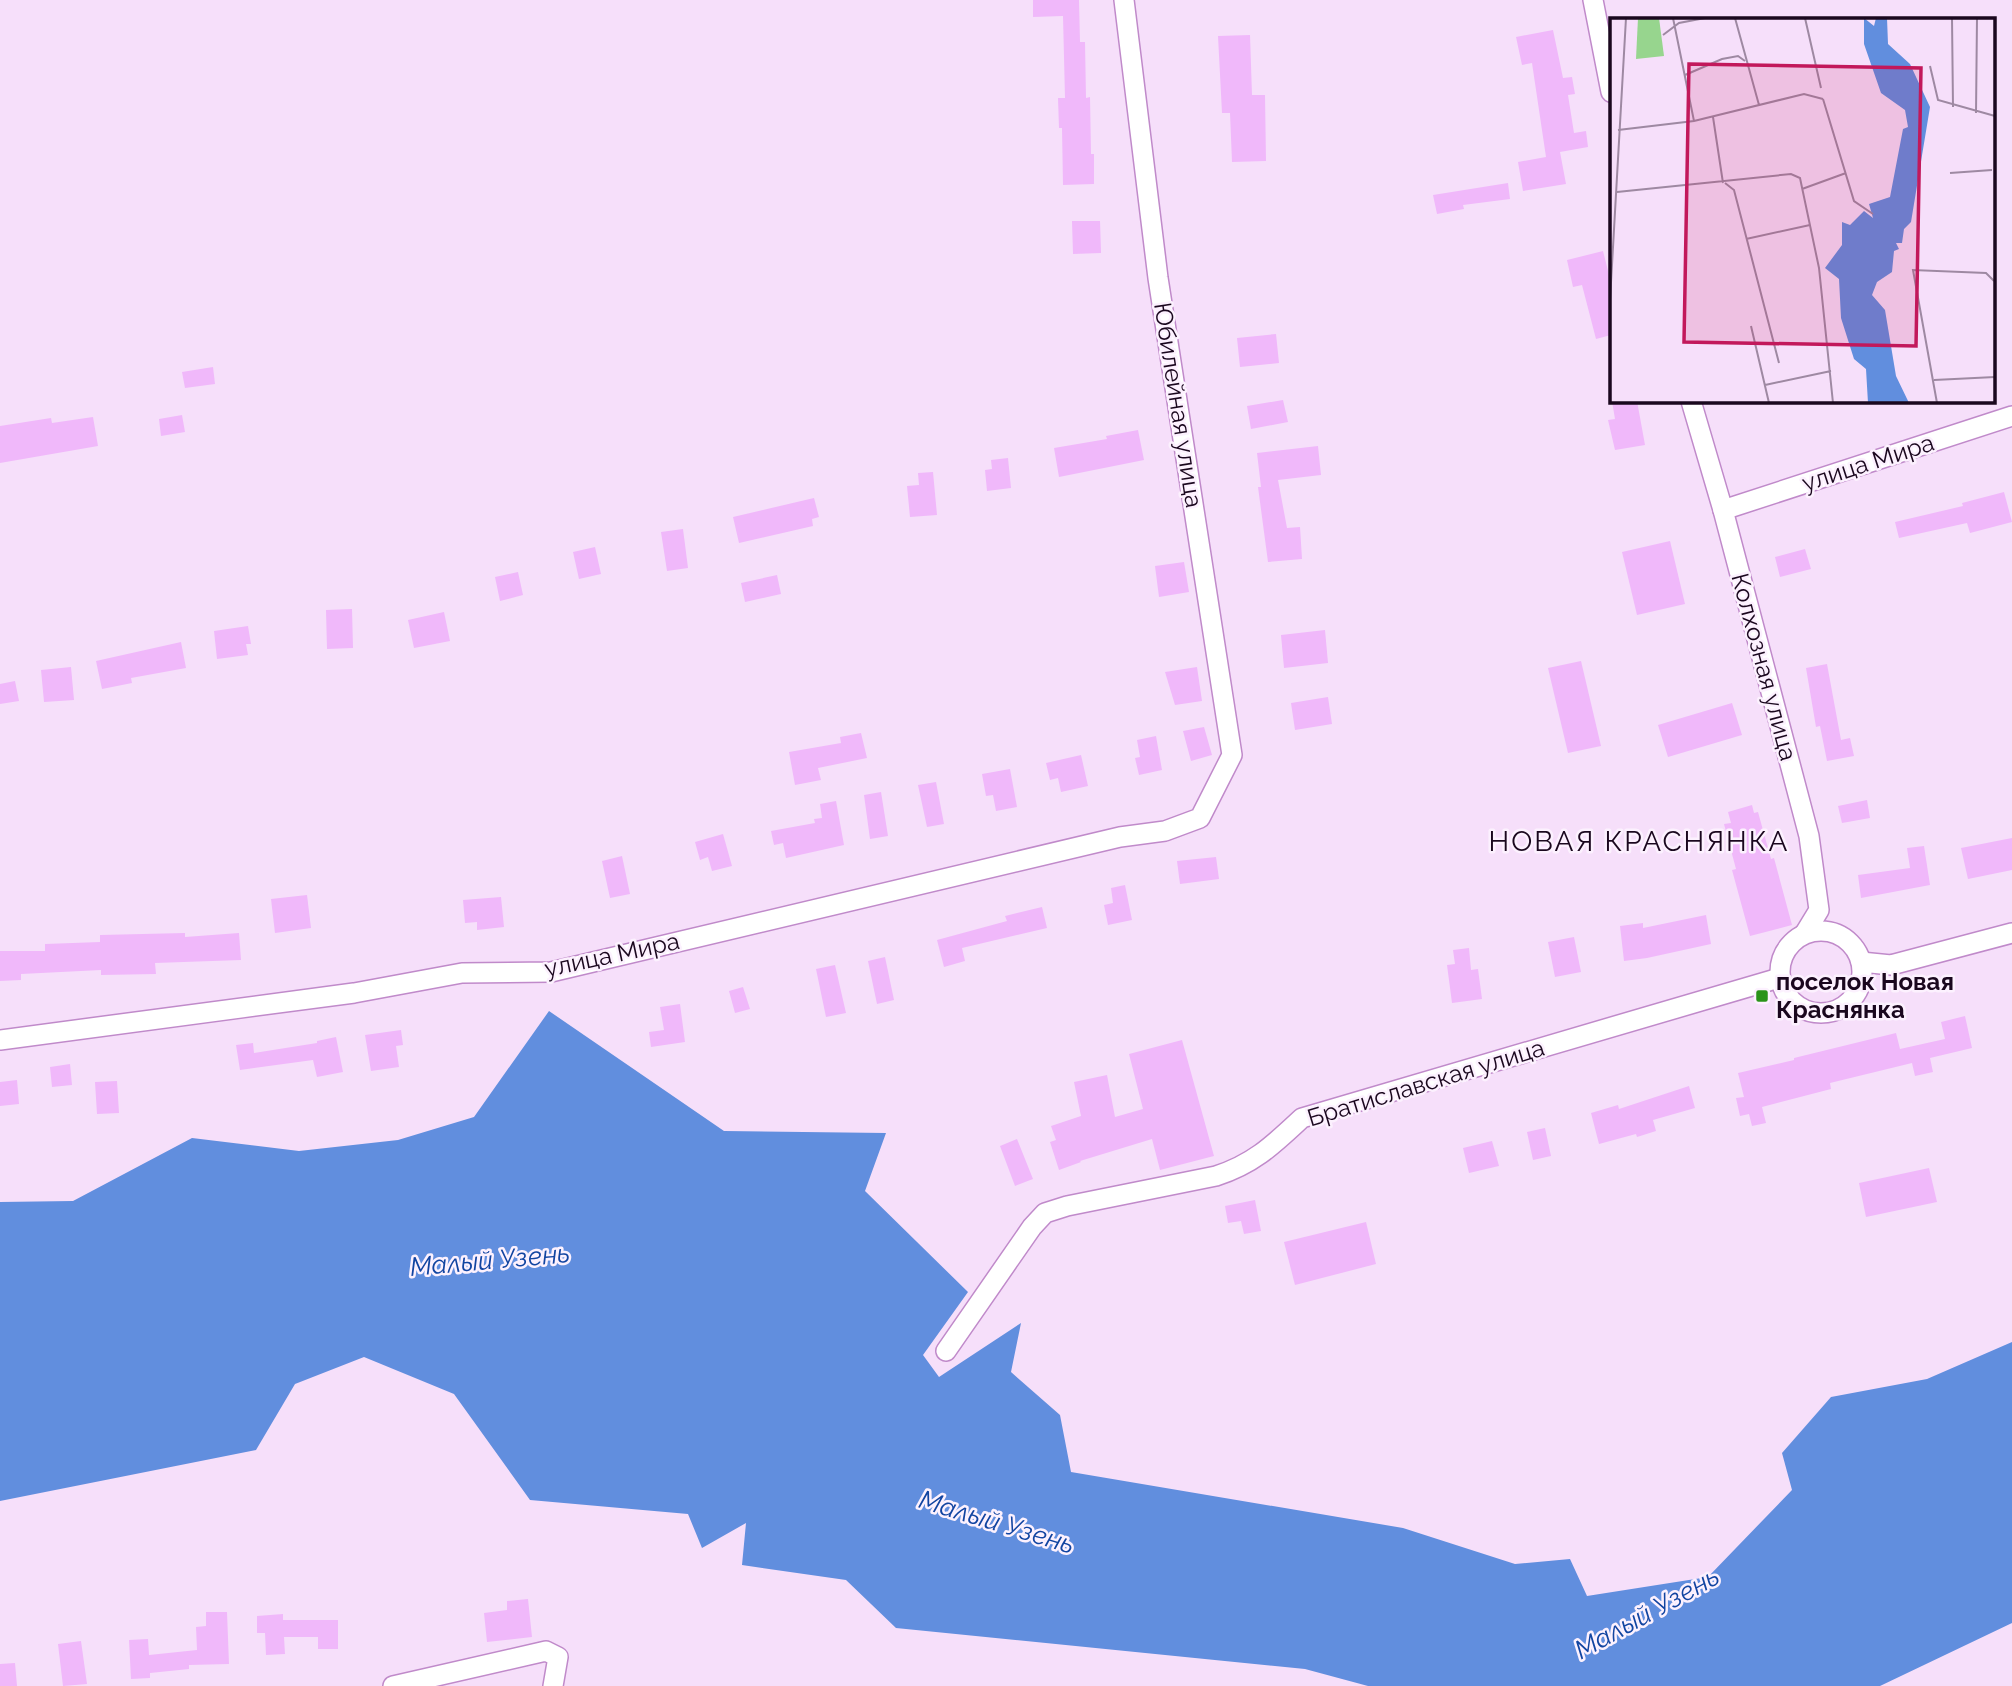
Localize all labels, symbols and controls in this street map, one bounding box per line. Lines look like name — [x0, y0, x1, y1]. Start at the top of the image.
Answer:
inset map — [1610, 18, 1994, 402]
street label: Юбилейная улица — [1148, 300, 1209, 510]
street label: улица Мира — [1798, 428, 1938, 498]
street label: Колхозная улица — [1726, 570, 1803, 764]
district label: НОВАЯ КРАСНЯНКА — [1489, 825, 1789, 858]
street label: улица Мира — [542, 926, 682, 983]
place label: поселок Новая Краснянка — [1776, 967, 1954, 1024]
marker: поселок Новая Краснянка — [1754, 988, 1770, 1004]
street label: Братиславская улица — [1304, 1033, 1548, 1132]
water label: Малый Узень — [409, 1238, 571, 1282]
water label: Малый Узень — [916, 1484, 1078, 1560]
water label: Малый Узень — [1569, 1561, 1725, 1665]

